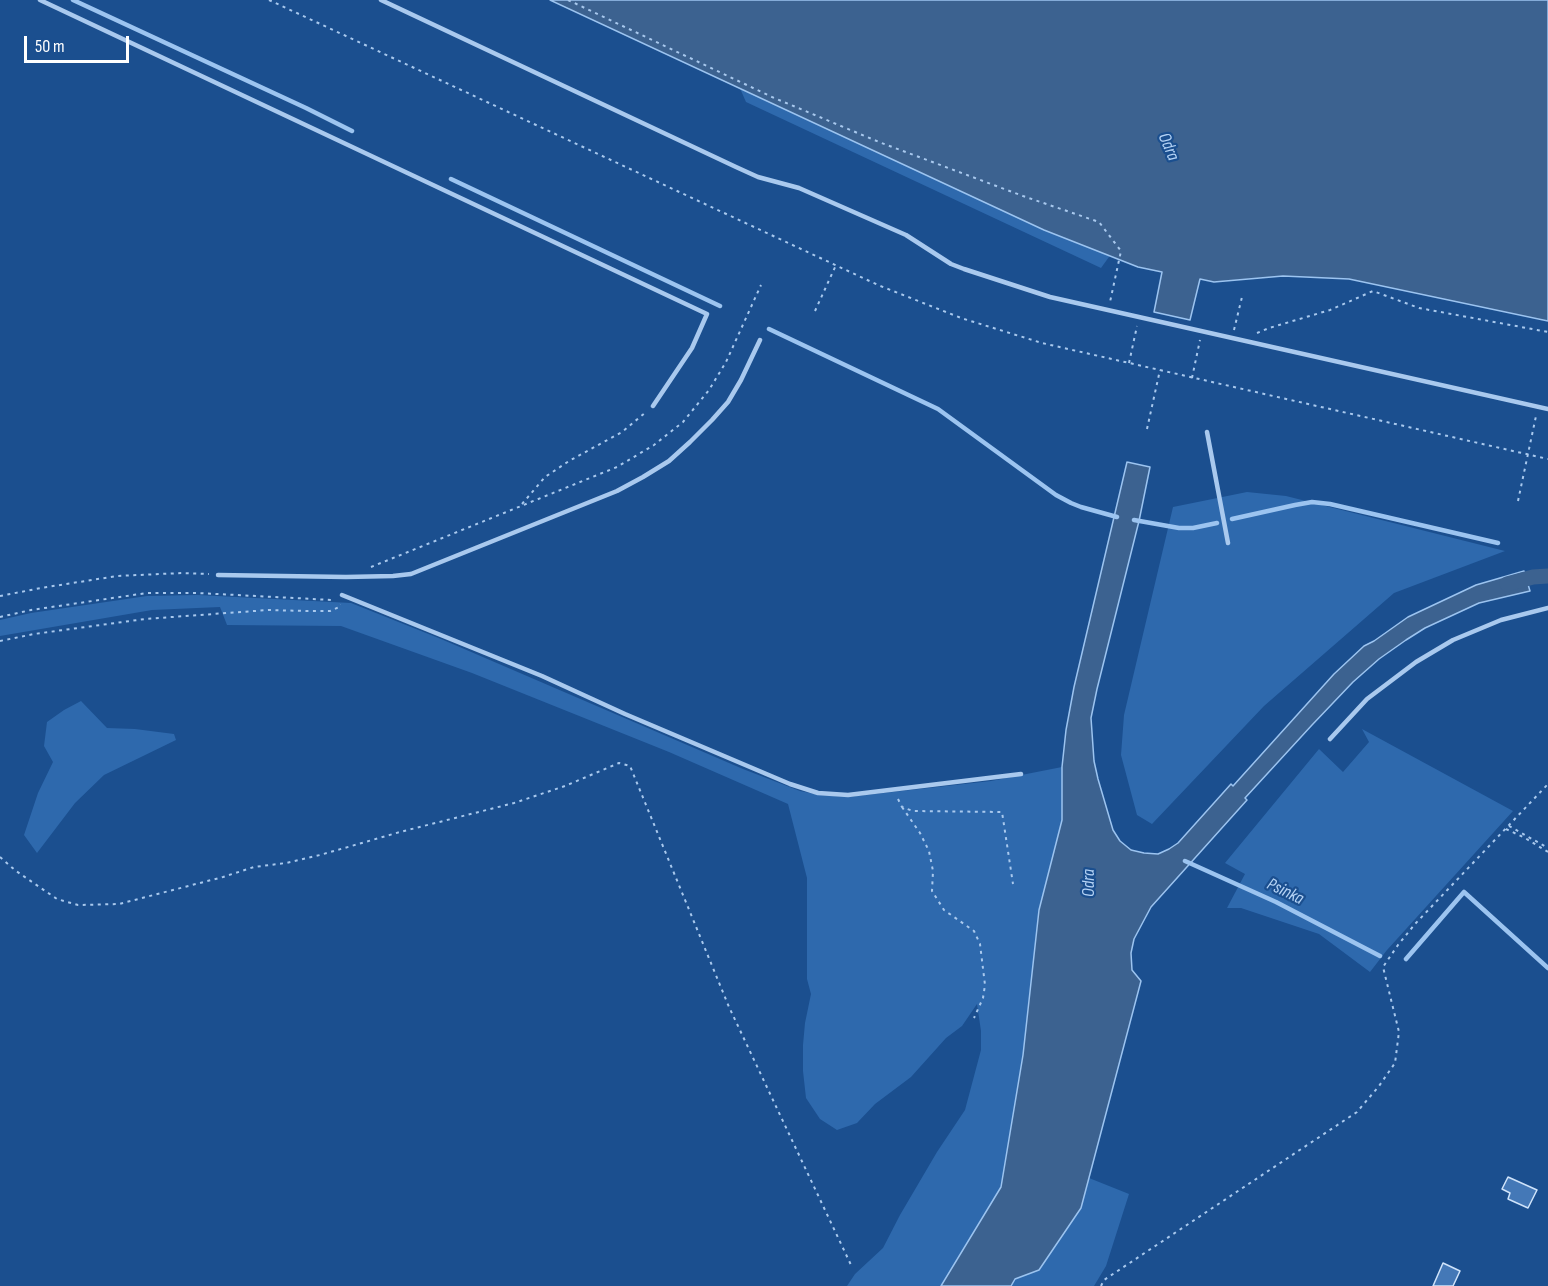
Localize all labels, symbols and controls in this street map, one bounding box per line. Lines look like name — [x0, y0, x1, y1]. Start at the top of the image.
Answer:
scale bar — [27, 24, 132, 62]
text: 50 m — [35, 36, 65, 57]
water label: Odra — [1153, 130, 1183, 164]
water label: Odra — [1078, 869, 1100, 897]
water label: Psinka — [1263, 874, 1307, 910]

